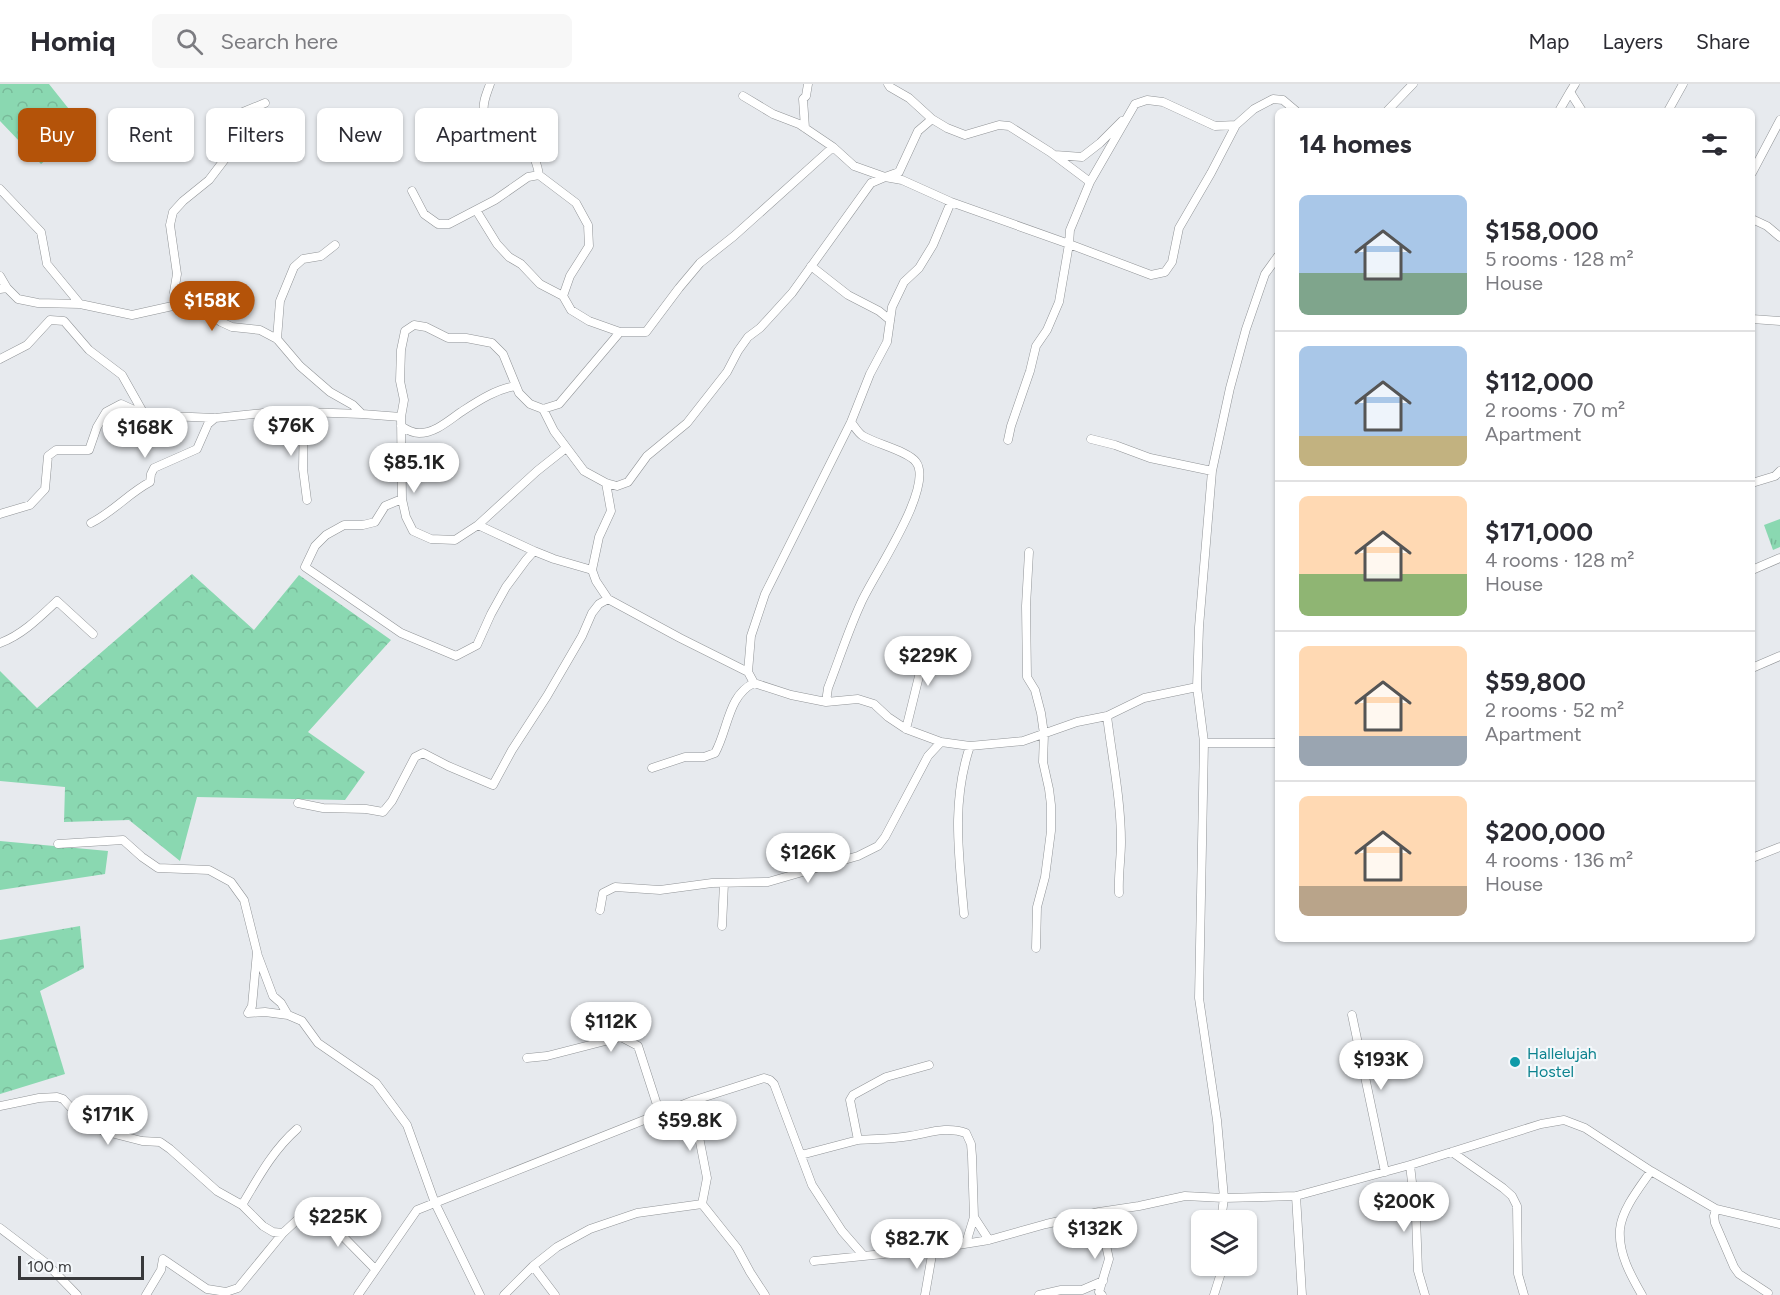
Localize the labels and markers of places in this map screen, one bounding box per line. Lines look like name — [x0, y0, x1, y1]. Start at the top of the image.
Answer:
pin: $158K — [170, 281, 254, 332]
pin: $76K — [255, 406, 327, 457]
pin: $168K — [103, 408, 187, 459]
pin: $85.1K — [365, 443, 463, 494]
pin: $229K — [886, 636, 970, 687]
pin: $126K — [766, 833, 850, 884]
pin: $112K — [569, 1002, 653, 1053]
pin: $193K — [1339, 1040, 1423, 1091]
place label: Hallelujah Hostel — [1527, 1044, 1597, 1081]
marker: Hallelujah Hostel — [1508, 1055, 1522, 1069]
pin: $171K — [66, 1095, 150, 1146]
pin: $59.8K — [641, 1101, 739, 1152]
pin: $200K — [1362, 1182, 1446, 1233]
pin: $225K — [296, 1197, 380, 1248]
pin: $132K — [1053, 1209, 1137, 1260]
pin: $82.7K — [868, 1219, 966, 1270]

